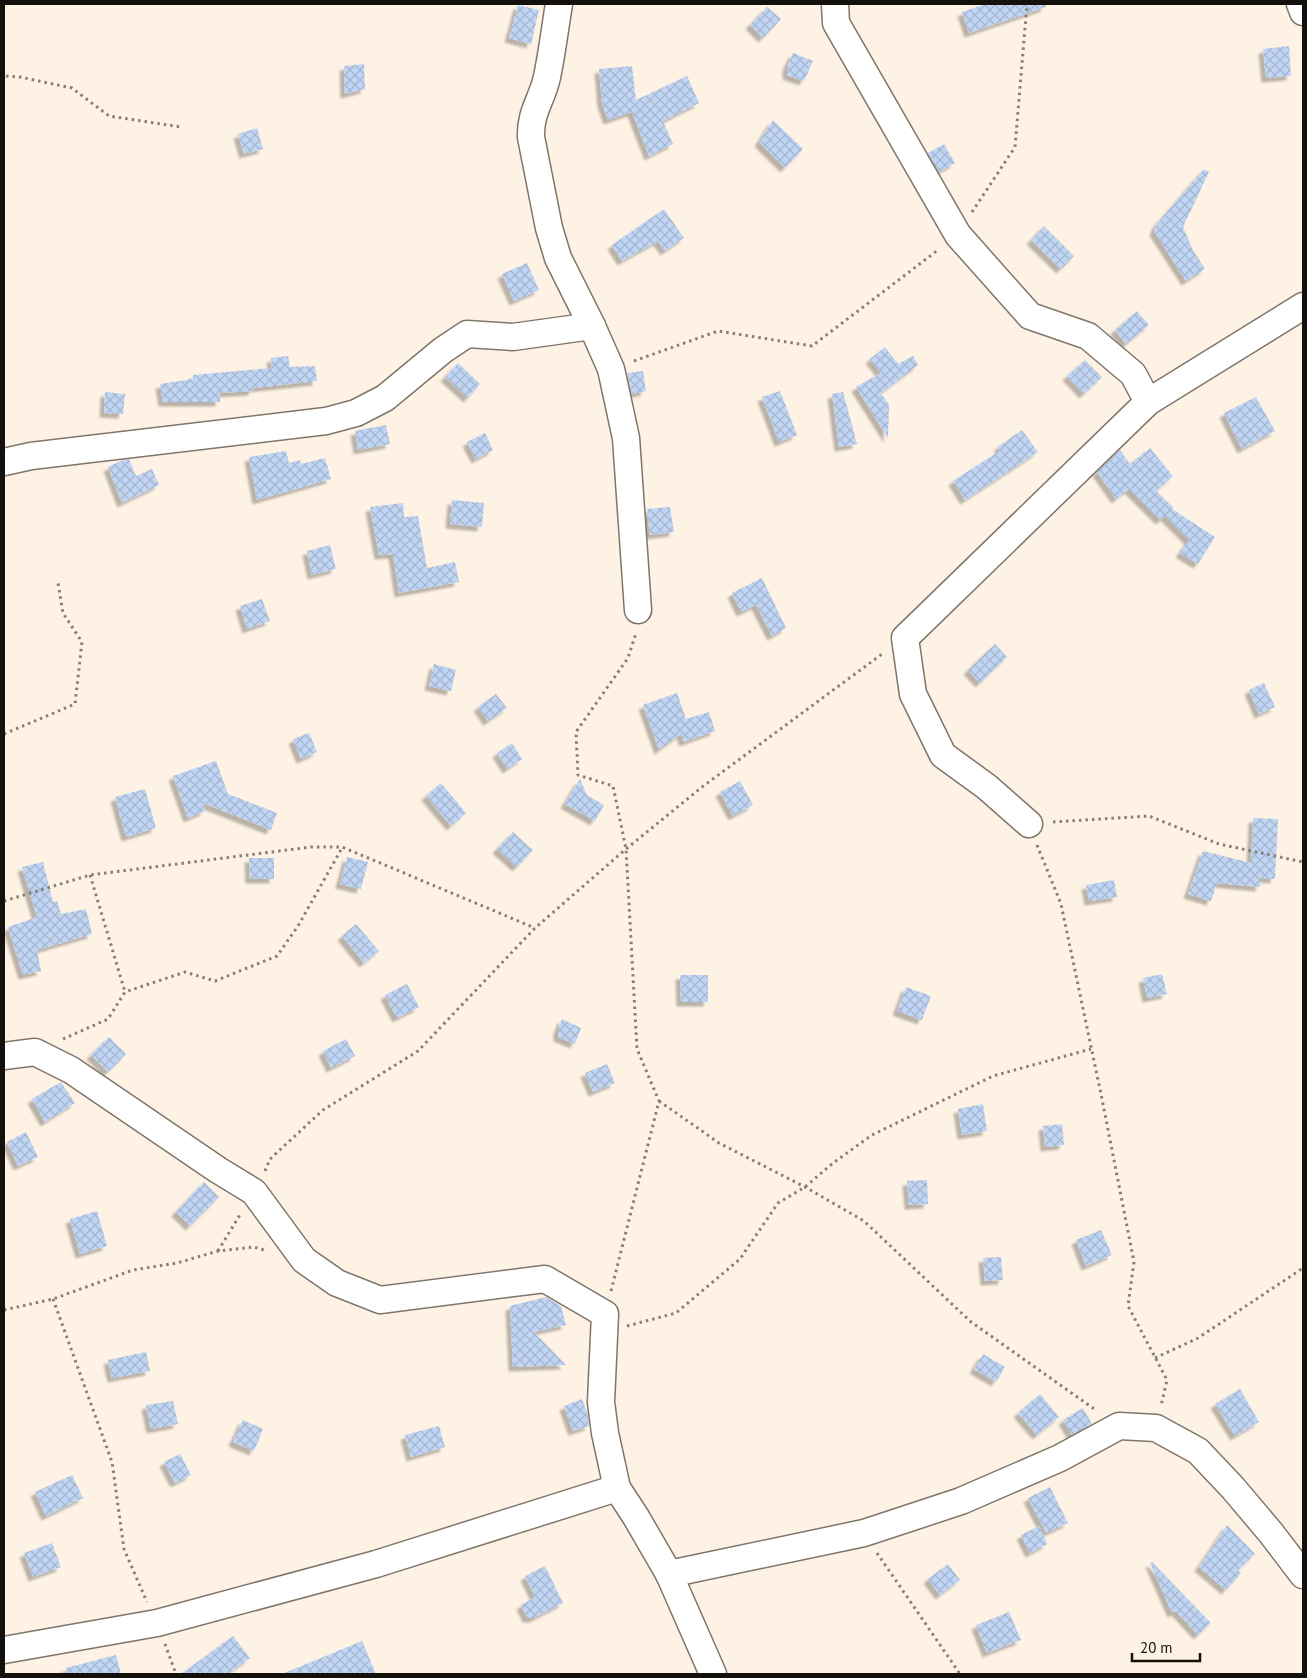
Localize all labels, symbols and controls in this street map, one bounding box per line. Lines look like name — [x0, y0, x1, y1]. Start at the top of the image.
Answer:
scale bar — [1132, 1630, 1200, 1662]
text: 20 m — [1140, 1638, 1173, 1657]

